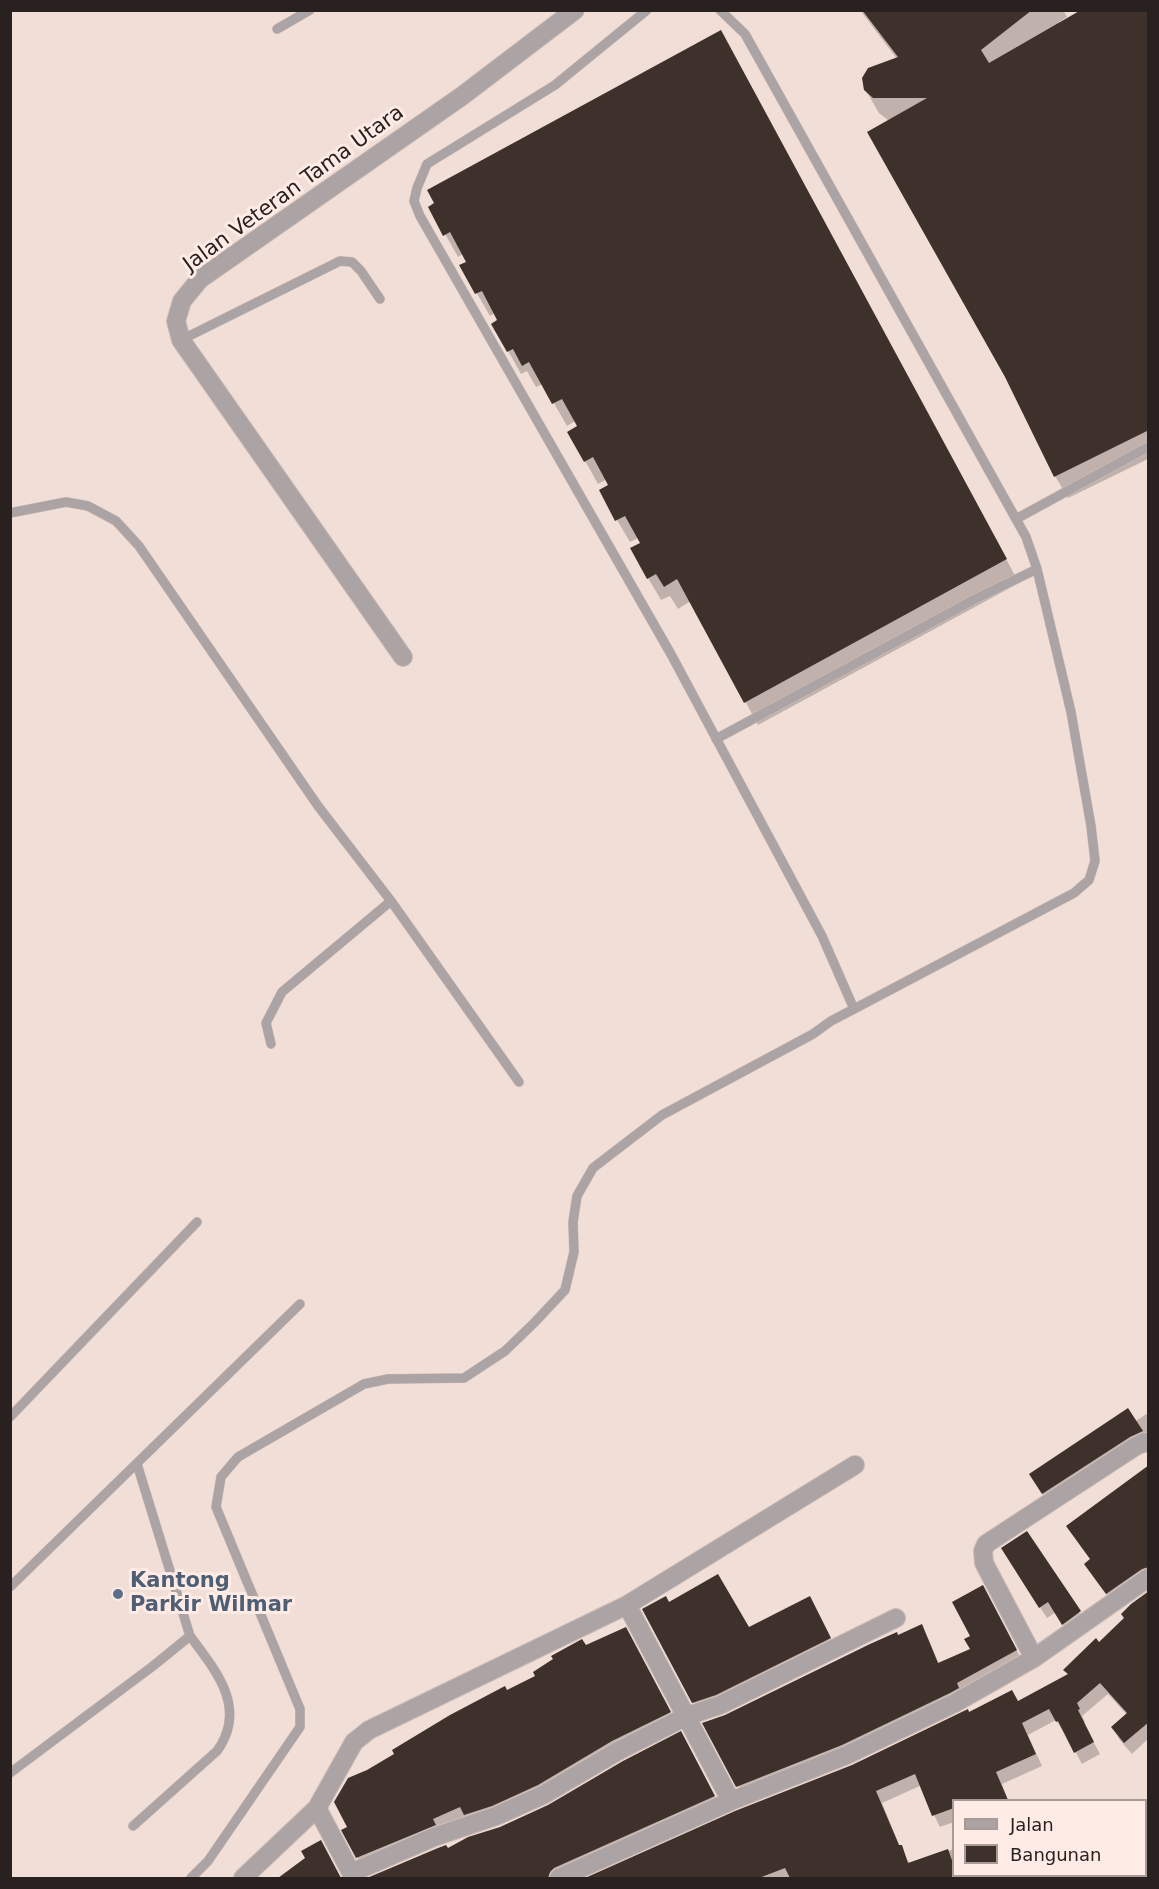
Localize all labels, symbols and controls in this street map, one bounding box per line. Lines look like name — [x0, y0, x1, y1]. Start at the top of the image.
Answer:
street label: Jalan Veteran Tama Utara — [179, 101, 409, 277]
place label: Kantong Parkir Wilmar — [130, 1569, 292, 1619]
marker: Kantong Parkir Wilmar — [111, 1587, 125, 1601]
legend — [952, 1799, 1147, 1877]
text: Jalan — [1010, 1814, 1054, 1835]
text: Bangunan — [1010, 1844, 1101, 1865]

